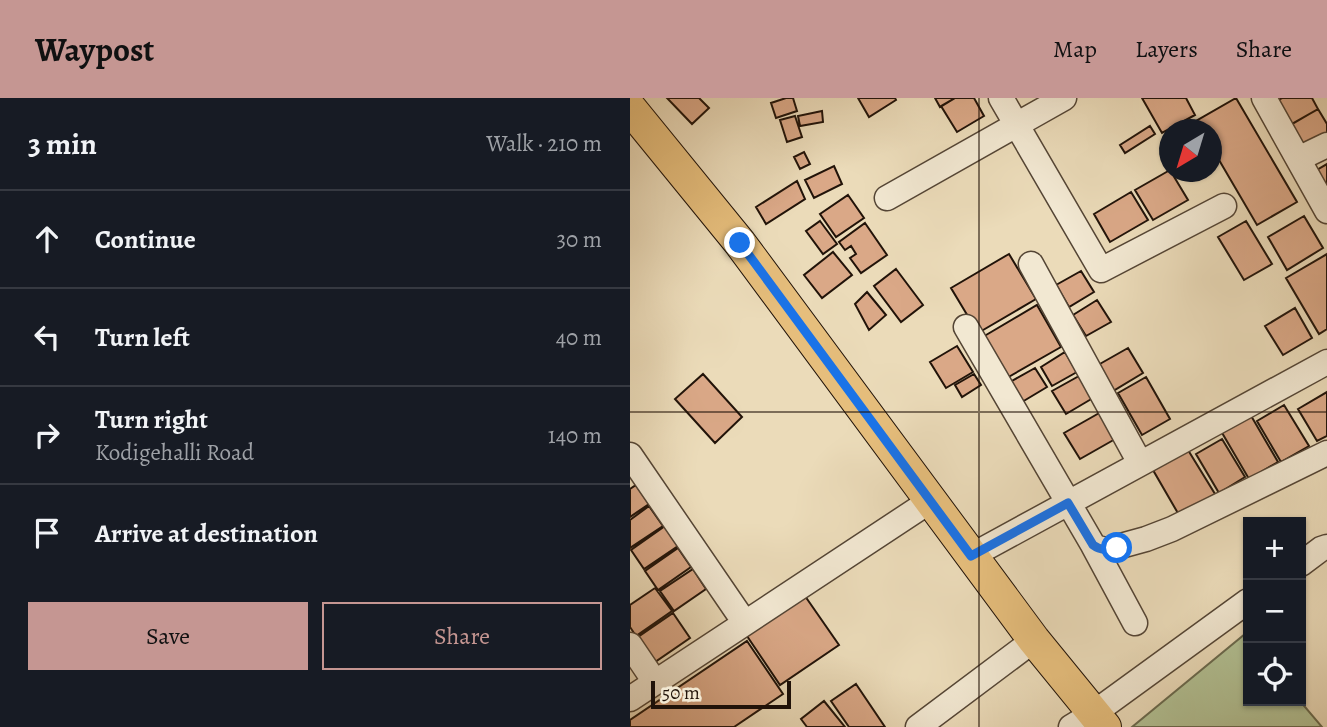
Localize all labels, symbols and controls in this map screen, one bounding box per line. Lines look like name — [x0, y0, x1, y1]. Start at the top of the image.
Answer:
text: Waypost — [35, 27, 154, 72]
text: Map — [1053, 33, 1097, 65]
text: Layers — [1135, 33, 1198, 65]
text: Share — [1236, 33, 1292, 65]
north arrow — [1159, 119, 1222, 182]
text: 3 min — [28, 124, 97, 164]
text: Walk · 210 m — [486, 128, 602, 159]
icon: ahead — [28, 220, 66, 258]
text: Continue — [95, 222, 196, 257]
text: 30 m — [556, 224, 602, 255]
route end — [724, 227, 755, 258]
icon: left — [28, 318, 66, 356]
text: Turn left — [95, 320, 190, 355]
text: 40 m — [556, 322, 602, 353]
text: Turn right — [95, 402, 208, 437]
icon: right — [28, 416, 66, 454]
text: 140 m — [548, 420, 602, 451]
text: Kodigehalli Road — [95, 437, 254, 468]
icon: arrive — [28, 514, 66, 552]
text: Arrive at destination — [95, 516, 318, 551]
map controls — [1243, 517, 1306, 706]
button: + — [1243, 517, 1306, 580]
route start — [1101, 532, 1132, 563]
button: − — [1243, 580, 1306, 643]
button: Save — [28, 602, 308, 670]
button: Share — [322, 602, 602, 670]
button: locate — [1243, 643, 1306, 706]
scale bar — [651, 678, 791, 710]
text: 50 m — [662, 680, 700, 706]

